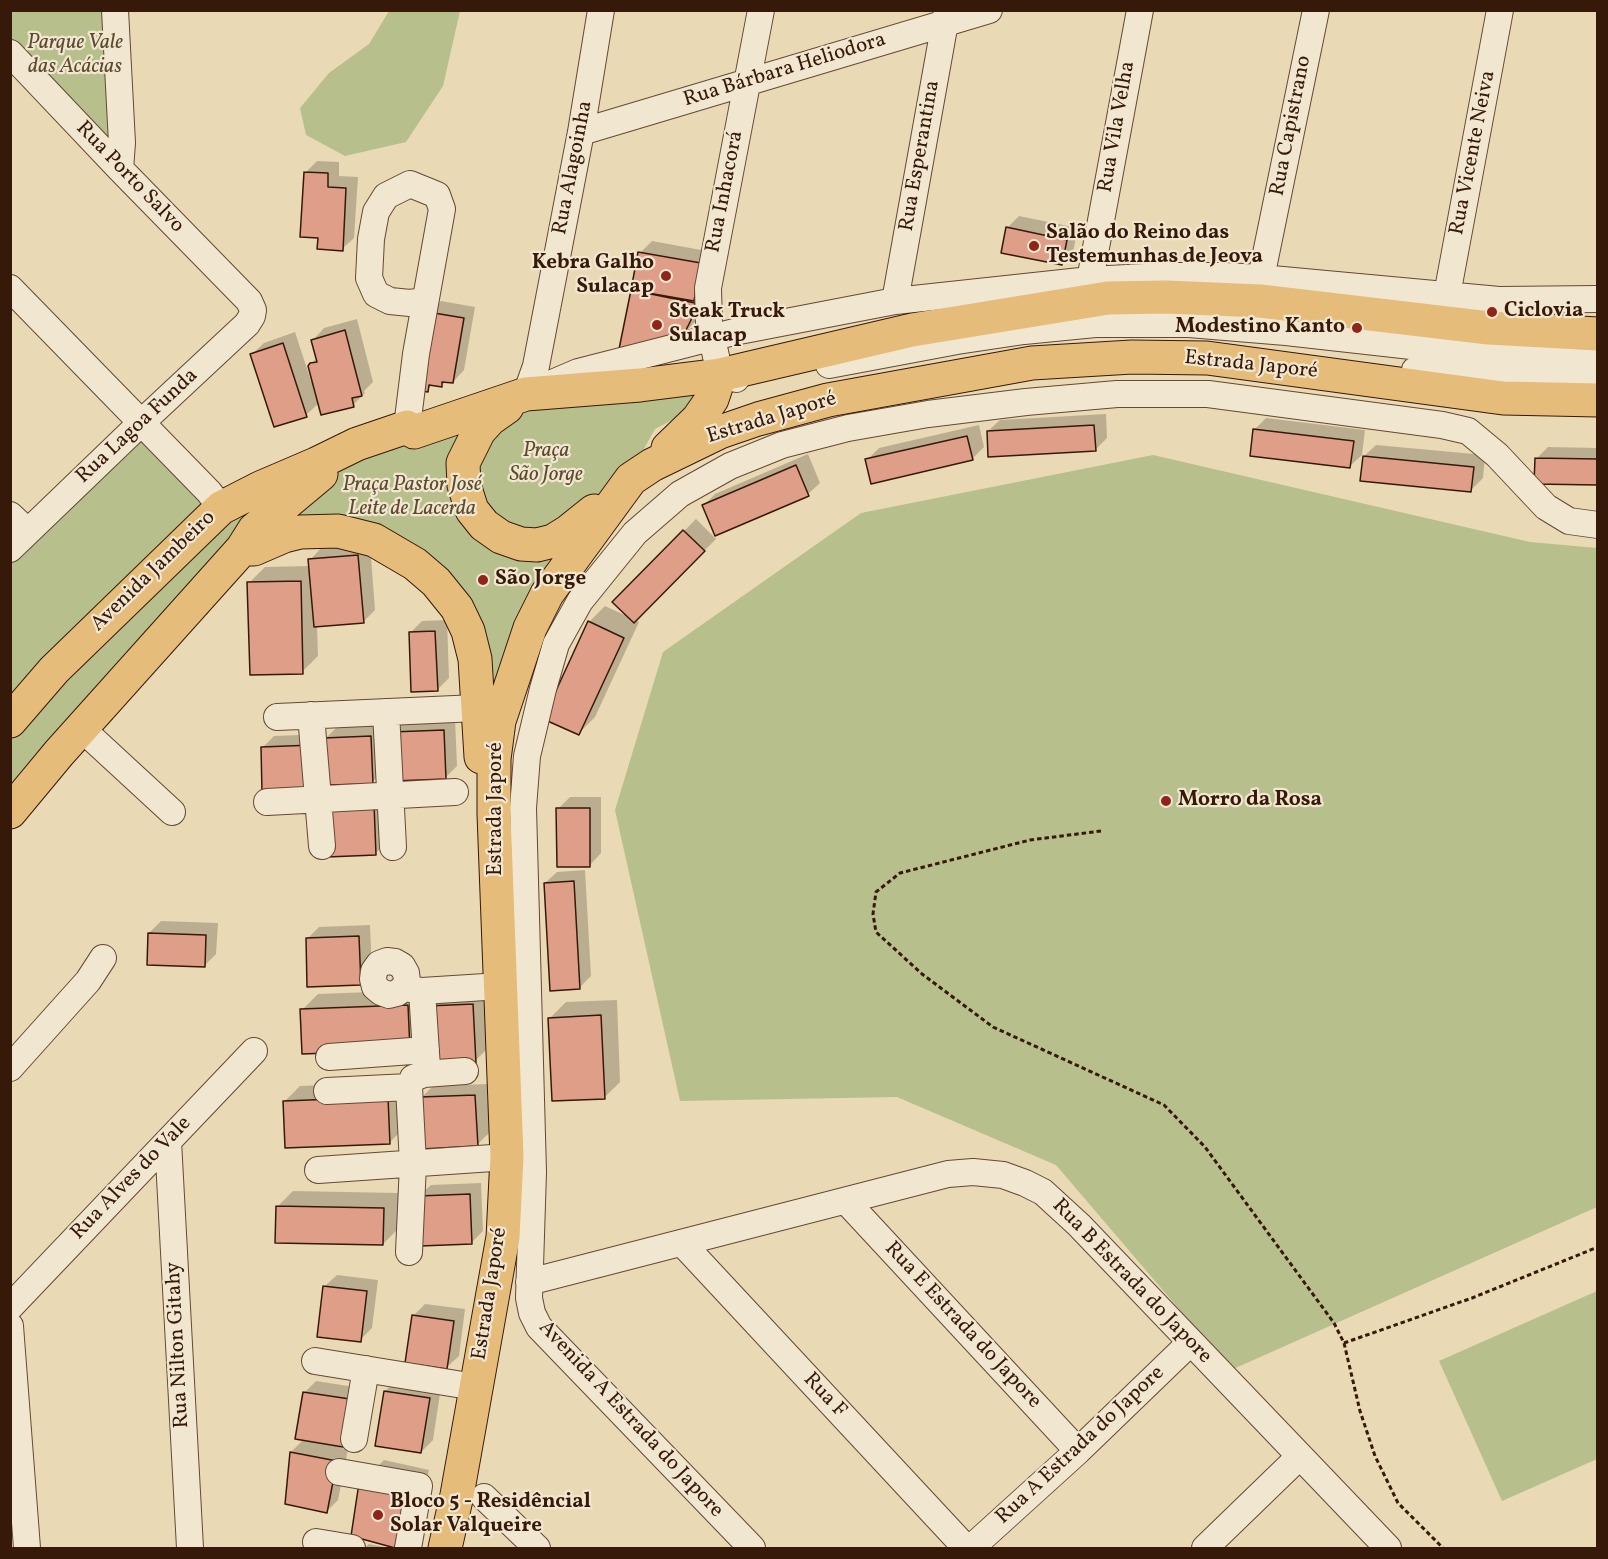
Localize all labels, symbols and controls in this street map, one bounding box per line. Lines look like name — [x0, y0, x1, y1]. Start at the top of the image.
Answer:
street label: Rua Bárbara Heliodora — [681, 28, 889, 114]
park label: Parque Vale das Acácias — [27, 31, 123, 81]
street label: Rua Capistrano — [1266, 54, 1318, 198]
street label: Rua Vila Velha — [1094, 59, 1142, 195]
street label: Rua Vicente Neiva — [1446, 69, 1502, 237]
street label: Rua Esperantina — [895, 79, 947, 233]
street label: Rua Alagoinha — [549, 99, 599, 237]
street label: Rua Porto Salvo — [69, 117, 189, 239]
street label: Rua Inhacorá — [702, 129, 750, 255]
place label: Salão do Reino das Testemunhas de Jeova — [1046, 221, 1263, 271]
marker: Salão do Reino das Testemunhas de Jeova — [1027, 239, 1041, 253]
place label: Kebra Galho Sulacap — [532, 251, 654, 301]
marker: Kebra Galho Sulacap — [659, 269, 673, 283]
place label: Ciclovia — [1504, 299, 1584, 325]
place label: Steak Truck Sulacap — [669, 300, 785, 350]
marker: Ciclovia — [1485, 305, 1499, 319]
place label: Modestino Kanto — [1175, 315, 1345, 341]
marker: Steak Truck Sulacap — [650, 318, 664, 332]
marker: Modestino Kanto — [1350, 321, 1364, 335]
street label: Estrada Japoré — [1183, 346, 1319, 386]
street label: Rua Lagoa Funda — [72, 364, 204, 490]
street label: Estrada Japoré — [704, 387, 840, 451]
park label: Praça São Jorge — [509, 439, 583, 489]
park label: Praça Pastor José Leite de Lacerda — [342, 473, 482, 523]
street label: Avenida Jambeiro — [86, 506, 222, 638]
place label: São Jorge — [495, 567, 586, 593]
marker: São Jorge — [476, 573, 490, 587]
street label: Estrada Japoré — [484, 742, 510, 876]
place label: Morro da Rosa — [1178, 788, 1322, 814]
marker: Morro da Rosa — [1159, 794, 1173, 808]
street label: Rua Alves do Vale — [67, 1112, 197, 1246]
street label: Rua B Estrada do Japore — [1046, 1194, 1216, 1370]
street label: Estrada Japoré — [468, 1226, 514, 1362]
street label: Rua E Estrada do Japore — [878, 1237, 1046, 1415]
street label: Rua Nilton Gitahy — [162, 1261, 196, 1429]
street label: Avenida A Estrada do Japore — [532, 1316, 728, 1524]
street label: Rua A Estrada do Japore — [992, 1361, 1170, 1531]
street label: Rua F — [797, 1368, 851, 1424]
place label: Bloco 5 - Residêncial Solar Valqueire — [390, 1490, 591, 1540]
marker: Bloco 5 - Residêncial Solar Valqueire — [371, 1508, 385, 1522]

